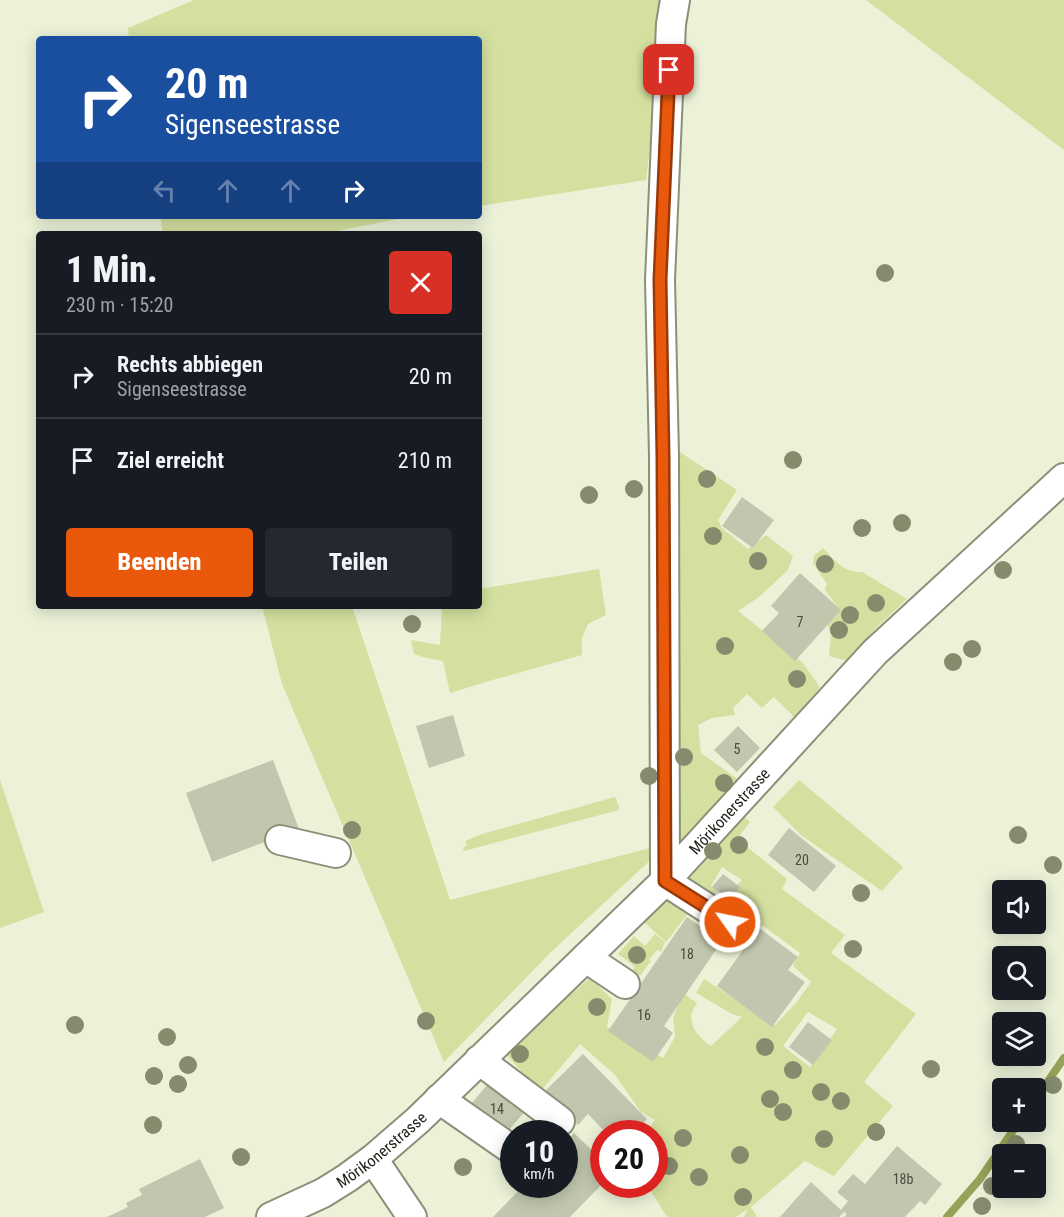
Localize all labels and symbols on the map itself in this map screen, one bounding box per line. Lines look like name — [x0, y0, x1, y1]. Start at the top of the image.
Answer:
pin — [643, 44, 694, 95]
house number: 7 — [797, 614, 804, 630]
house number: 5 — [734, 741, 741, 757]
street label: Mörikonerstrasse — [685, 764, 774, 858]
house number: 20 — [795, 852, 809, 868]
position arrow — [698, 890, 762, 954]
house number: 18 — [680, 946, 694, 962]
house number: 16 — [637, 1007, 651, 1023]
house number: 14 — [490, 1101, 504, 1117]
street label: Mörikonerstrasse — [333, 1108, 430, 1192]
speed limit sign: 20 — [590, 1120, 668, 1198]
house number: 18b — [893, 1171, 913, 1187]

